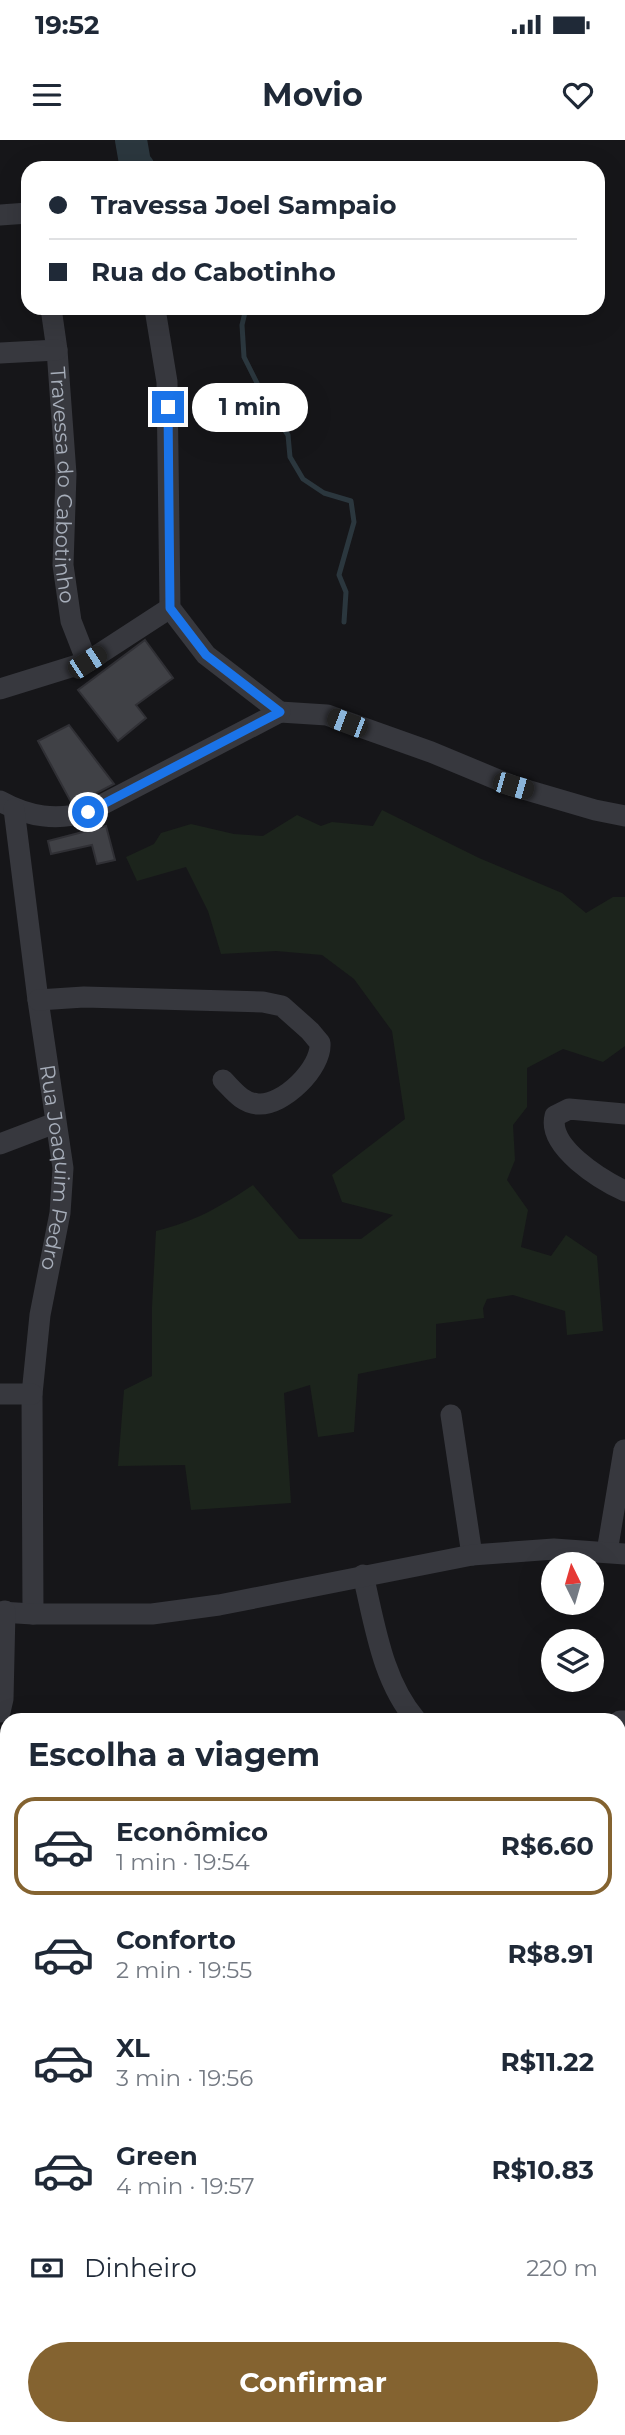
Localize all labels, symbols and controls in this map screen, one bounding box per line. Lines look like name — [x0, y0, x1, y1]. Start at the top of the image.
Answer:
text: 19:52 — [35, 9, 99, 41]
text: Movio — [262, 75, 363, 114]
icon: menu — [28, 76, 66, 114]
icon: heart — [559, 76, 597, 114]
text: Travessa Joel Sampaio — [91, 189, 397, 221]
text: Rua do Cabotinho — [91, 256, 336, 288]
street label: Travessa do Cabotinho — [46, 366, 81, 605]
callout: 1 min — [192, 383, 308, 432]
route end — [152, 391, 184, 423]
text: 1 min — [219, 393, 281, 421]
car — [64, 642, 111, 682]
car — [324, 706, 371, 740]
car — [490, 770, 537, 802]
route start — [72, 796, 104, 828]
street label: Rua Joaquim Pedro — [35, 1063, 76, 1273]
north arrow — [541, 1552, 604, 1615]
map controls — [541, 1552, 604, 1692]
button: layers — [541, 1629, 604, 1692]
text: Escolha a viagem — [28, 1735, 320, 1774]
icon: car — [32, 1815, 95, 1878]
text: Econômico — [116, 1816, 268, 1848]
text: R$6.60 — [501, 1830, 594, 1862]
text: 1 min · 19:54 — [116, 1848, 250, 1876]
icon: car — [32, 1923, 95, 1986]
text: Conforto — [116, 1924, 236, 1956]
text: R$8.91 — [507, 1938, 594, 1970]
text: 2 min · 19:55 — [116, 1956, 252, 1984]
icon: car — [32, 2031, 95, 2094]
text: XL — [116, 2032, 150, 2064]
text: R$11.22 — [500, 2046, 594, 2078]
text: 3 min · 19:56 — [116, 2064, 253, 2092]
icon: car — [32, 2139, 95, 2202]
text: Green — [116, 2140, 198, 2172]
text: R$10.83 — [491, 2154, 594, 2186]
text: 4 min · 19:57 — [116, 2172, 255, 2200]
icon: cash — [28, 2249, 66, 2287]
text: Dinheiro — [84, 2252, 197, 2284]
text: 220 m — [526, 2254, 598, 2282]
button: Confirmar — [28, 2342, 598, 2422]

